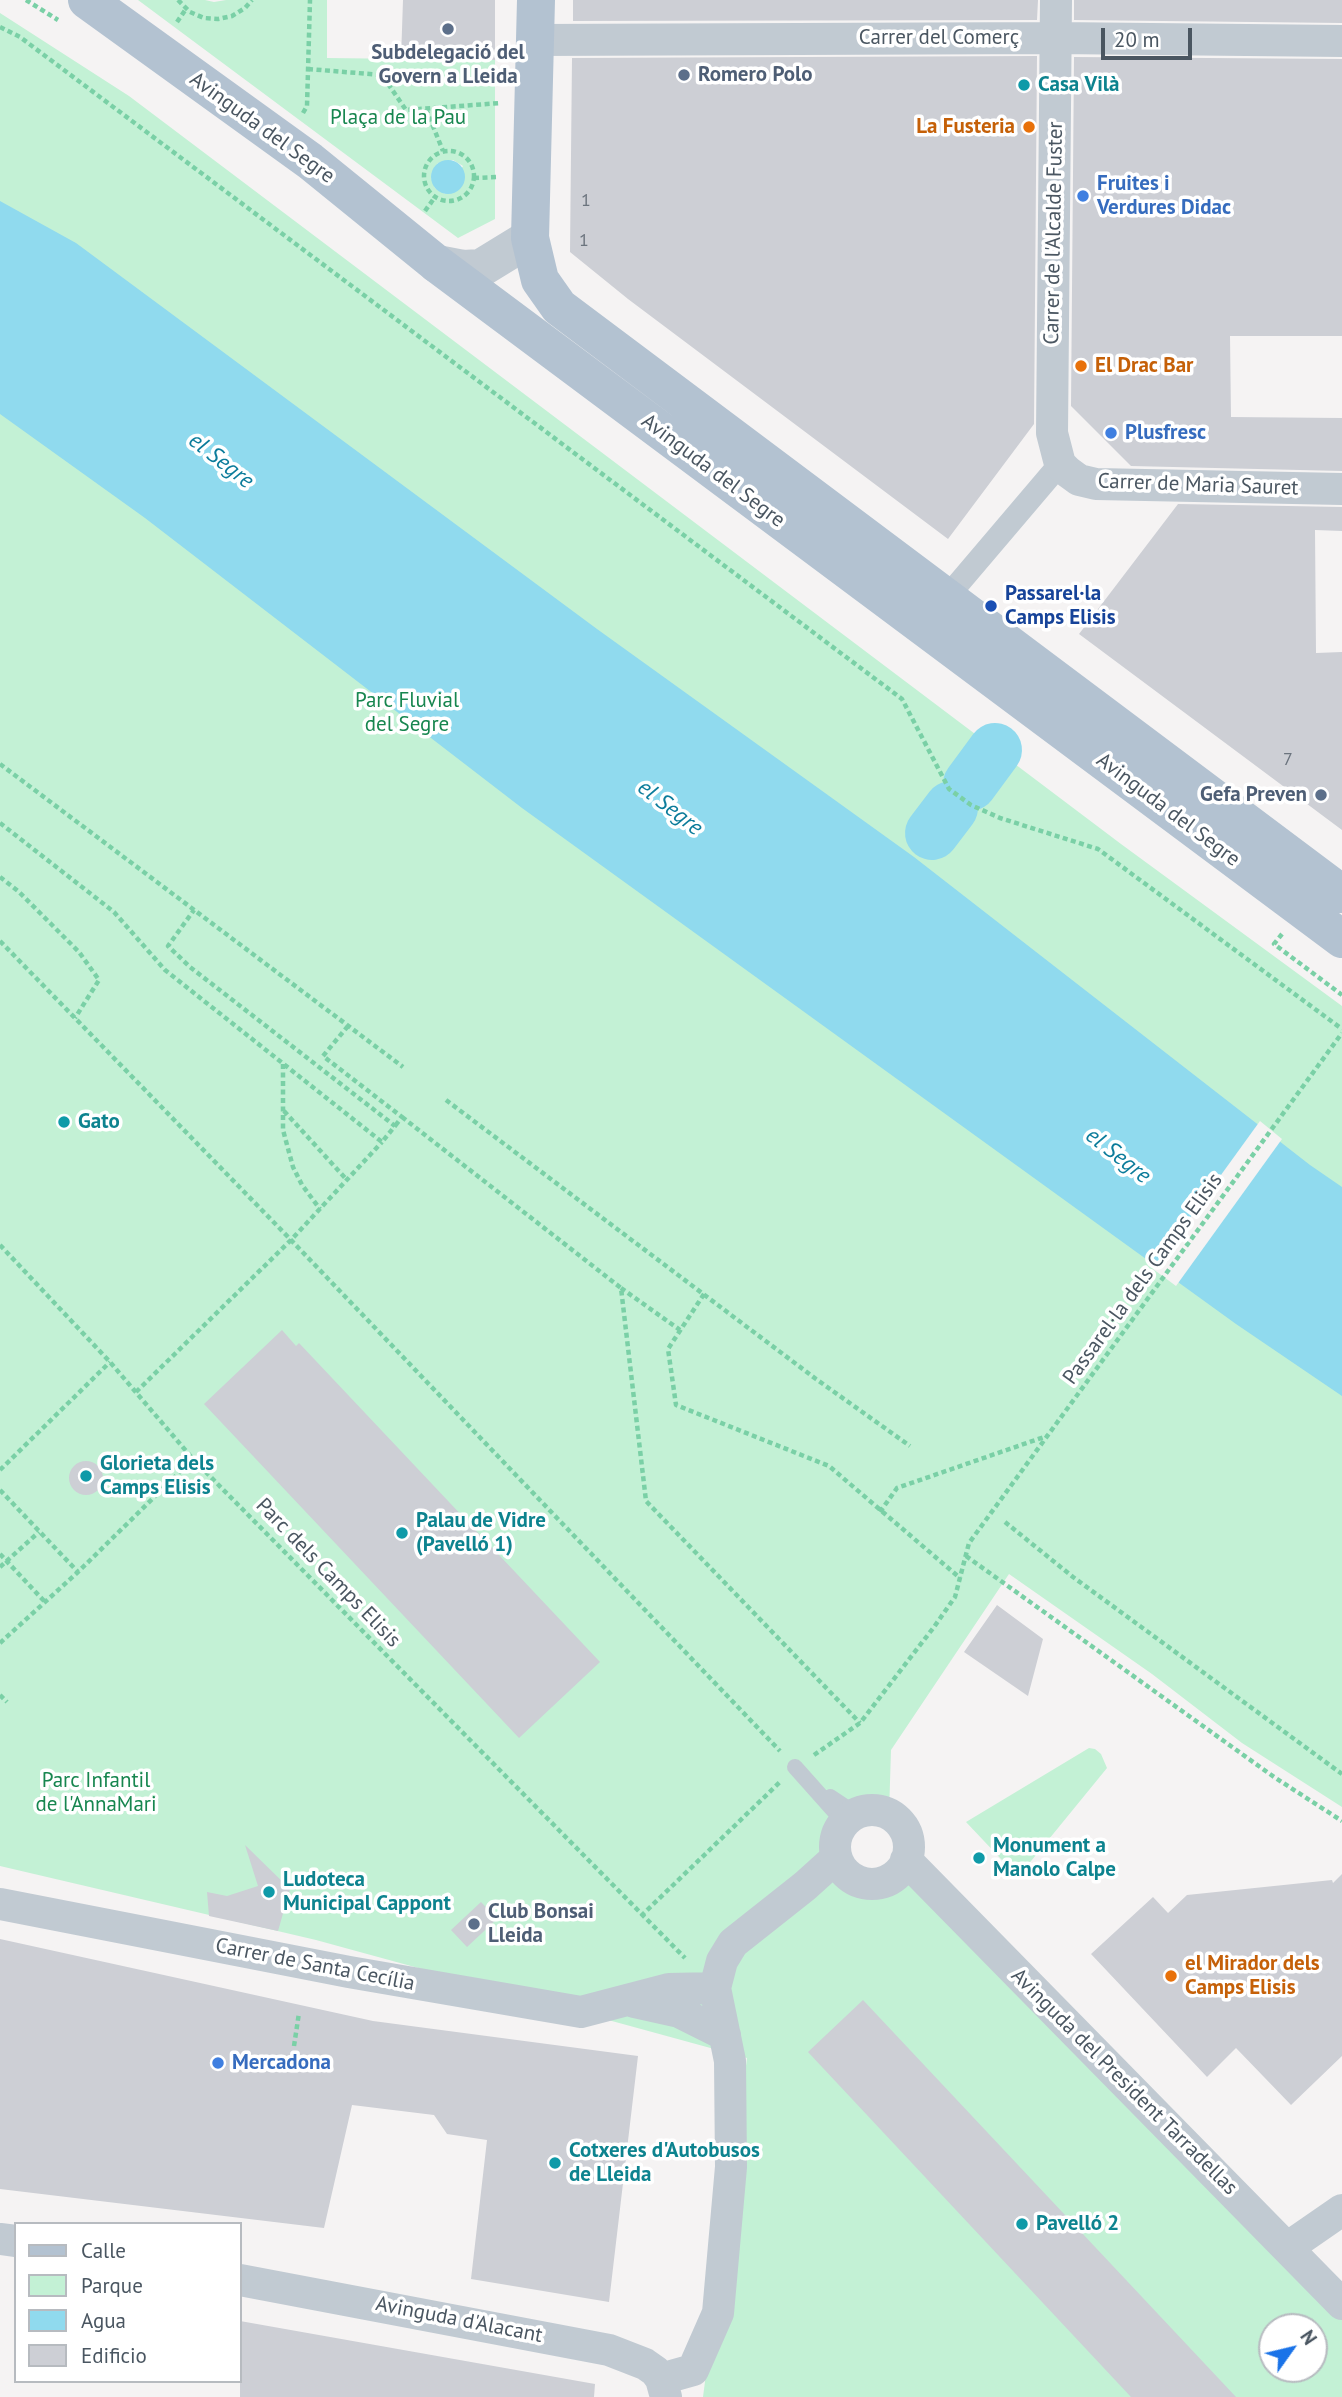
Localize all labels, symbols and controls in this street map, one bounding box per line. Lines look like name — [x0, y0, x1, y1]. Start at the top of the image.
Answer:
scale bar — [1104, 14, 1195, 58]
marker: Subdelegació del Govern a Lleida — [440, 21, 456, 37]
street label: Carrer del Comerç — [859, 25, 1019, 51]
text: 20 m — [1114, 26, 1160, 53]
place label: Subdelegació del Govern a Lleida — [371, 40, 525, 90]
place label: Romero Polo — [698, 62, 812, 88]
street label: Avinguda del Segre — [185, 67, 339, 189]
marker: Romero Polo — [676, 67, 692, 83]
place label: Casa Vilà — [1038, 72, 1119, 98]
marker: Casa Vilà — [1016, 77, 1032, 93]
park label: Plaça de la Pau — [330, 105, 466, 131]
place label: La Fusteria — [916, 114, 1015, 140]
marker: La Fusteria — [1021, 119, 1037, 135]
street label: Carrer de l'Alcalde Fuster — [1039, 121, 1069, 345]
place label: Fruites i Verdures Didac — [1097, 171, 1231, 221]
marker: Fruites i Verdures Didac — [1075, 188, 1091, 204]
house number: 1 — [581, 190, 591, 212]
house number: 1 — [579, 230, 589, 252]
place label: El Drac Bar — [1095, 353, 1193, 379]
marker: El Drac Bar — [1073, 358, 1089, 374]
street label: Avinguda del Segre — [636, 409, 790, 533]
place label: Plusfresc — [1125, 420, 1206, 446]
marker: Plusfresc — [1103, 425, 1119, 441]
water label: el Segre — [183, 427, 259, 495]
street label: Carrer de Maria Sauret — [1097, 469, 1299, 501]
place label: Passarel·la Camps Elisis — [1005, 581, 1116, 631]
marker: Passarel·la Camps Elisis — [983, 598, 999, 614]
park label: Parc Fluvial del Segre — [355, 688, 459, 738]
street label: Avinguda del Segre — [1091, 748, 1245, 872]
house number: 7 — [1283, 749, 1293, 771]
water label: el Segre — [632, 774, 708, 842]
place label: Gefa Preven — [1200, 782, 1307, 808]
marker: Gefa Preven — [1313, 787, 1329, 803]
place label: Gato — [78, 1109, 120, 1135]
marker: Gato — [56, 1114, 72, 1130]
water label: el Segre — [1080, 1122, 1156, 1190]
street label: Passarel·la dels Camps Elisis — [1058, 1168, 1228, 1390]
place label: Glorieta dels Camps Elisis — [100, 1451, 214, 1501]
marker: Glorieta dels Camps Elisis — [78, 1468, 94, 1484]
street label: Parc dels Camps Elisis — [250, 1493, 406, 1653]
place label: Palau de Vidre (Pavelló 1) — [416, 1508, 546, 1558]
marker: Palau de Vidre (Pavelló 1) — [394, 1525, 410, 1541]
park label: Parc Infantil de l'AnnaMari — [35, 1768, 157, 1818]
place label: Monument a Manolo Calpe — [993, 1833, 1116, 1883]
marker: Monument a Manolo Calpe — [971, 1850, 987, 1866]
place label: Ludoteca Municipal Cappont — [283, 1867, 451, 1917]
marker: Ludoteca Municipal Cappont — [261, 1884, 277, 1900]
place label: Club Bonsai Lleida — [488, 1899, 594, 1949]
marker: Club Bonsai Lleida — [466, 1916, 482, 1932]
street label: Carrer de Santa Cecília — [213, 1933, 417, 1997]
place label: el Mirador dels Camps Elisis — [1185, 1951, 1320, 2001]
street label: Avinguda del President Tarradellas — [1006, 1964, 1242, 2200]
marker: el Mirador dels Camps Elisis — [1163, 1968, 1179, 1984]
place label: Mercadona — [232, 2050, 331, 2076]
marker: Mercadona — [210, 2055, 226, 2071]
place label: Cotxeres d'Autobusos de Lleida — [569, 2138, 760, 2188]
marker: Cotxeres d'Autobusos de Lleida — [547, 2155, 563, 2171]
place label: Pavelló 2 — [1036, 2211, 1119, 2237]
marker: Pavelló 2 — [1014, 2216, 1030, 2232]
legend — [14, 2222, 242, 2383]
text: Calle — [81, 2237, 126, 2264]
text: Parque — [81, 2272, 143, 2299]
street label: Avinguda d'Alacant — [373, 2291, 545, 2349]
text: Agua — [81, 2307, 126, 2334]
north arrow — [1258, 2313, 1328, 2383]
text: N — [1295, 2325, 1322, 2349]
text: Edificio — [81, 2342, 147, 2369]

